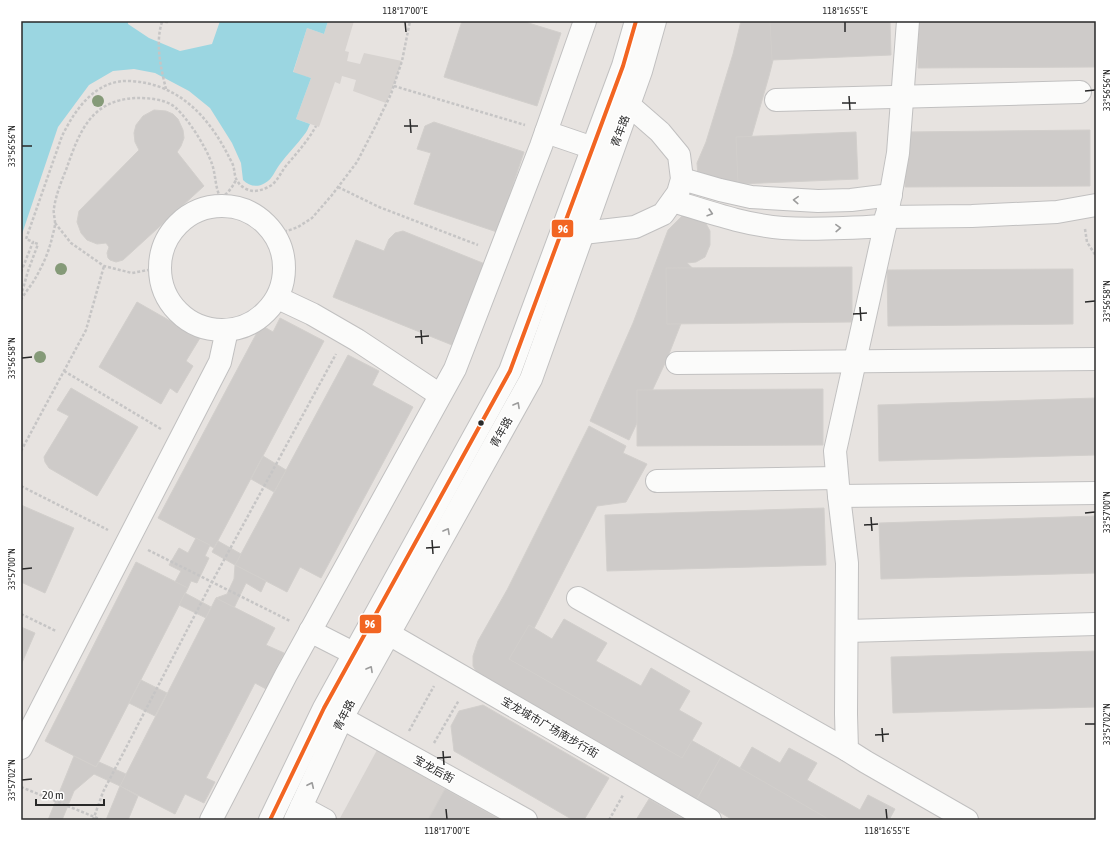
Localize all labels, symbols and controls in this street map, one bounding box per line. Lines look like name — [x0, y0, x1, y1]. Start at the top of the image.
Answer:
text: 118°17'00"E — [383, 5, 428, 16]
text: 118°16'55"E — [823, 5, 868, 16]
text: 33°56'56"N — [1101, 69, 1112, 111]
street label: 青年路 — [609, 113, 631, 149]
text: 33°56'56"N — [6, 125, 17, 167]
one-way arrow — [793, 195, 799, 204]
one-way arrow — [706, 208, 713, 217]
line badge: 96 — [551, 219, 574, 238]
text: 96 — [558, 223, 568, 235]
one-way arrow — [835, 224, 841, 233]
text: 33°56'58"N — [1101, 280, 1112, 322]
text: 33°56'58"N — [6, 337, 17, 379]
one-way arrow — [512, 402, 519, 409]
street label: 青年路 — [488, 415, 514, 449]
unlabelled marker — [476, 418, 486, 428]
text: 33°57'00"N — [1101, 491, 1112, 533]
one-way arrow — [442, 528, 449, 535]
text: 33°57'00"N — [6, 548, 17, 590]
line badge: 96 — [359, 614, 382, 634]
text: 96 — [365, 618, 375, 630]
one-way arrow — [365, 666, 372, 673]
street label: 宝龙城市广场南步行街 — [499, 694, 601, 760]
street label: 青年路 — [331, 698, 357, 732]
text: 33°57'02"N — [1101, 703, 1112, 745]
street label: 宝龙后街 — [412, 753, 456, 785]
text: 33°57'02"N — [6, 759, 17, 801]
scale bar — [36, 781, 104, 807]
one-way arrow — [306, 781, 314, 789]
text: 20 m — [42, 788, 64, 802]
text: 118°17'00"E — [425, 825, 470, 836]
text: 118°16'55"E — [865, 825, 910, 836]

